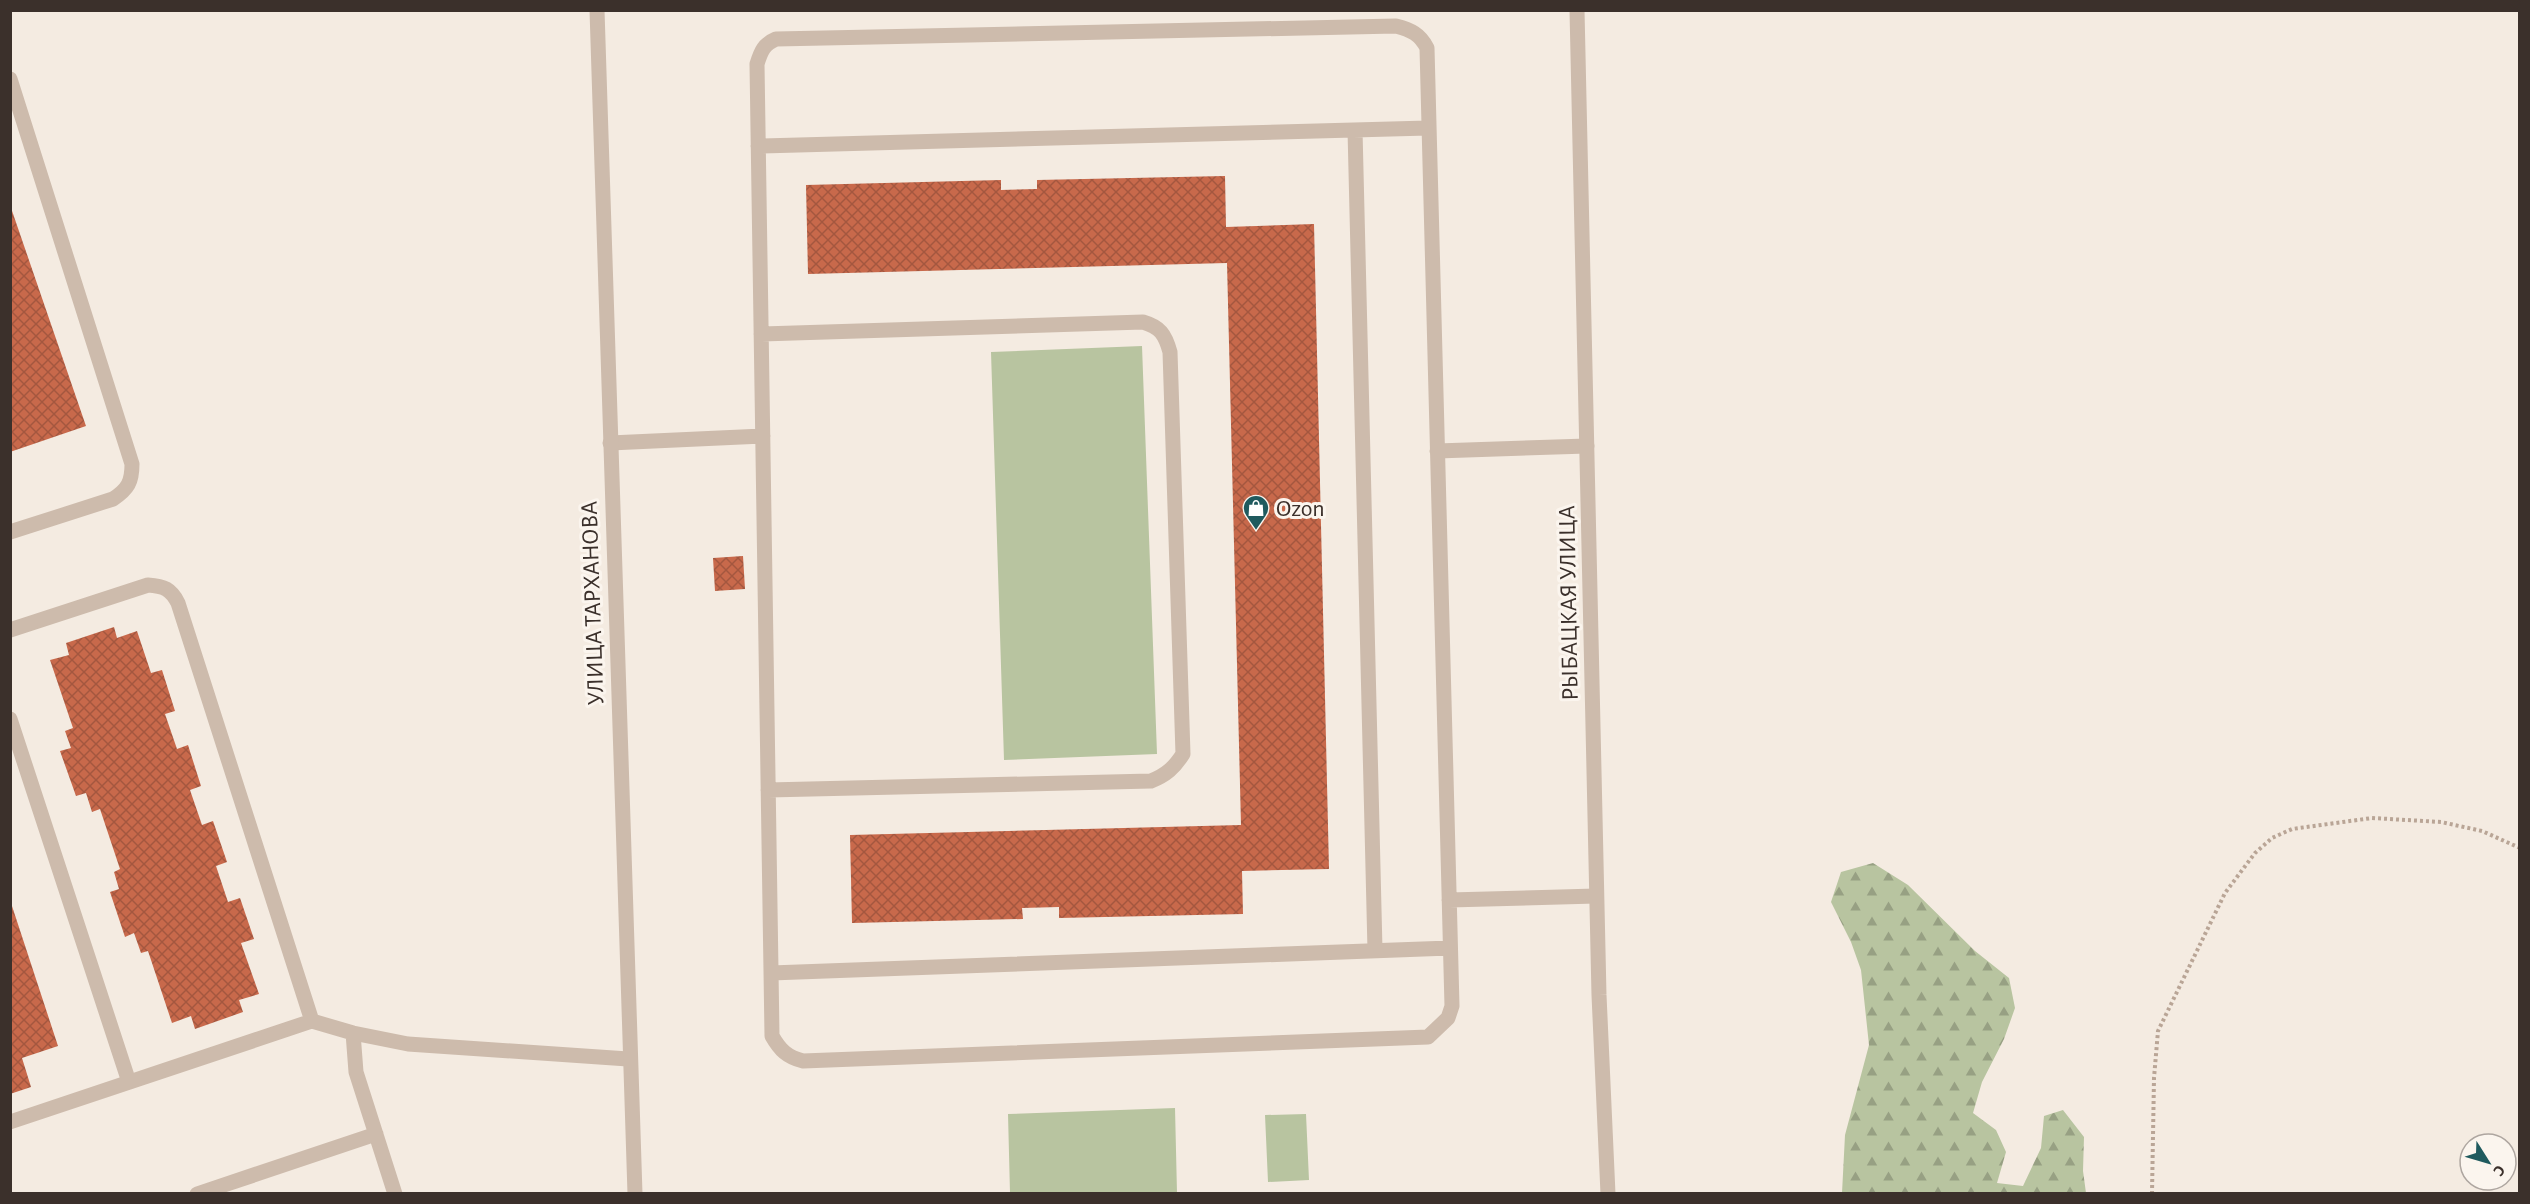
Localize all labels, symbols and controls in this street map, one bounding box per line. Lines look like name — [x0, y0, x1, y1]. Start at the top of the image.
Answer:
shop icon: Ozon — [1241, 493, 1271, 531]
place label: Ozon — [1276, 497, 1325, 521]
street label: УЛИЦА ТАРХАНОВА — [577, 500, 609, 706]
street label: РЫБАЦКАЯ УЛИЦА — [1555, 505, 1583, 701]
north arrow — [2458, 1132, 2518, 1192]
text: С — [2490, 1162, 2508, 1179]

